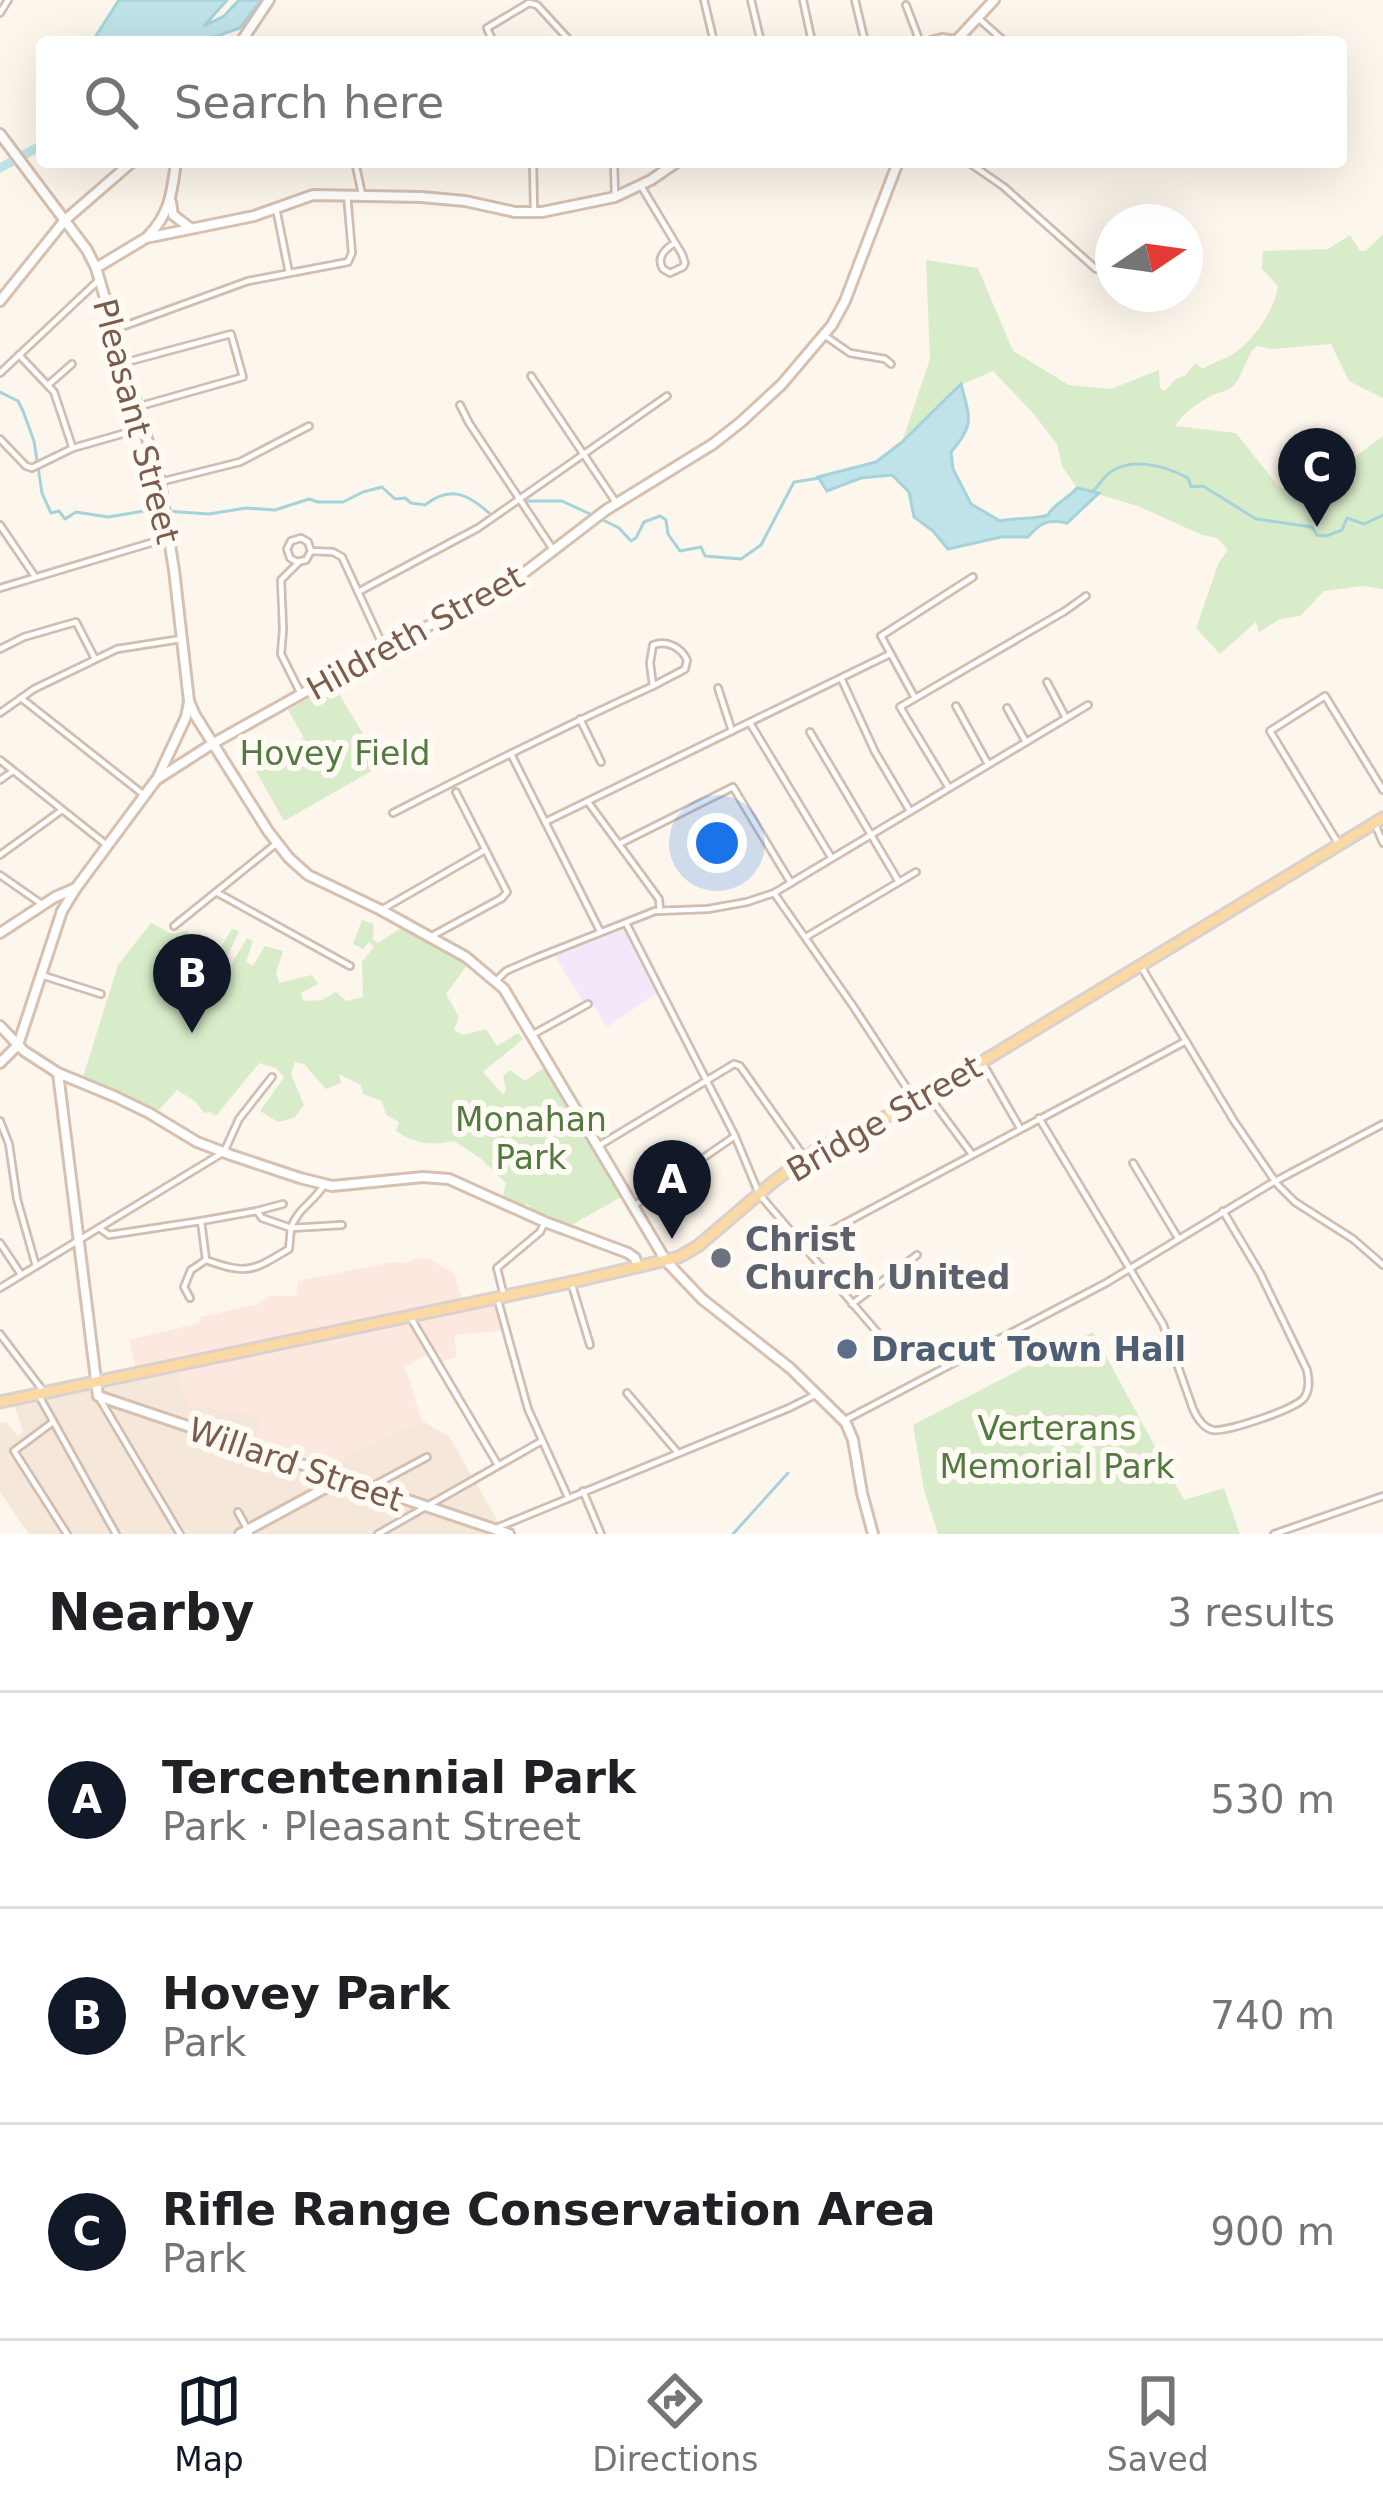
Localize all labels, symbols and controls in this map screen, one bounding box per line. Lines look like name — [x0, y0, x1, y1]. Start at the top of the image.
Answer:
search box — [36, 36, 1347, 168]
icon: search — [78, 69, 144, 135]
text: Search here — [174, 76, 444, 129]
north arrow — [1095, 204, 1203, 312]
street label: Pleasant Street — [85, 295, 188, 548]
pin: C — [1278, 428, 1356, 527]
street label: Hildreth Street — [300, 557, 531, 708]
park label: Hovey Field — [239, 734, 431, 773]
your location — [687, 813, 747, 873]
pin: B — [153, 934, 231, 1033]
street label: Bridge Street — [780, 1047, 989, 1190]
park label: Monahan Park — [455, 1100, 607, 1177]
pin: A — [633, 1140, 711, 1239]
place label: Christ Church United — [745, 1220, 1010, 1297]
marker: Christ Church United — [708, 1245, 734, 1271]
place label: Dracut Town Hall — [871, 1330, 1186, 1369]
marker: Dracut Town Hall — [834, 1336, 860, 1362]
park label: Verterans Memorial Park — [939, 1409, 1175, 1486]
street label: Willard Street — [183, 1410, 408, 1519]
text: Nearby — [48, 1583, 255, 1642]
text: 3 results — [1167, 1590, 1335, 1635]
text: Tercentennial Park — [162, 1751, 636, 1804]
text: A — [72, 1777, 102, 1822]
text: 530 m — [1210, 1777, 1335, 1822]
text: Park · Pleasant Street — [162, 1804, 581, 1849]
text: Hovey Park — [162, 1967, 450, 2020]
text: B — [72, 1993, 102, 2038]
text: 740 m — [1210, 1993, 1335, 2038]
text: Park — [162, 2020, 246, 2065]
text: Rifle Range Conservation Area — [162, 2183, 936, 2236]
text: C — [73, 2209, 101, 2254]
text: 900 m — [1210, 2209, 1335, 2254]
text: Park — [162, 2236, 246, 2281]
tab: Map — [174, 2368, 244, 2479]
tab: Directions — [592, 2368, 758, 2479]
tab: Saved — [1107, 2368, 1209, 2479]

